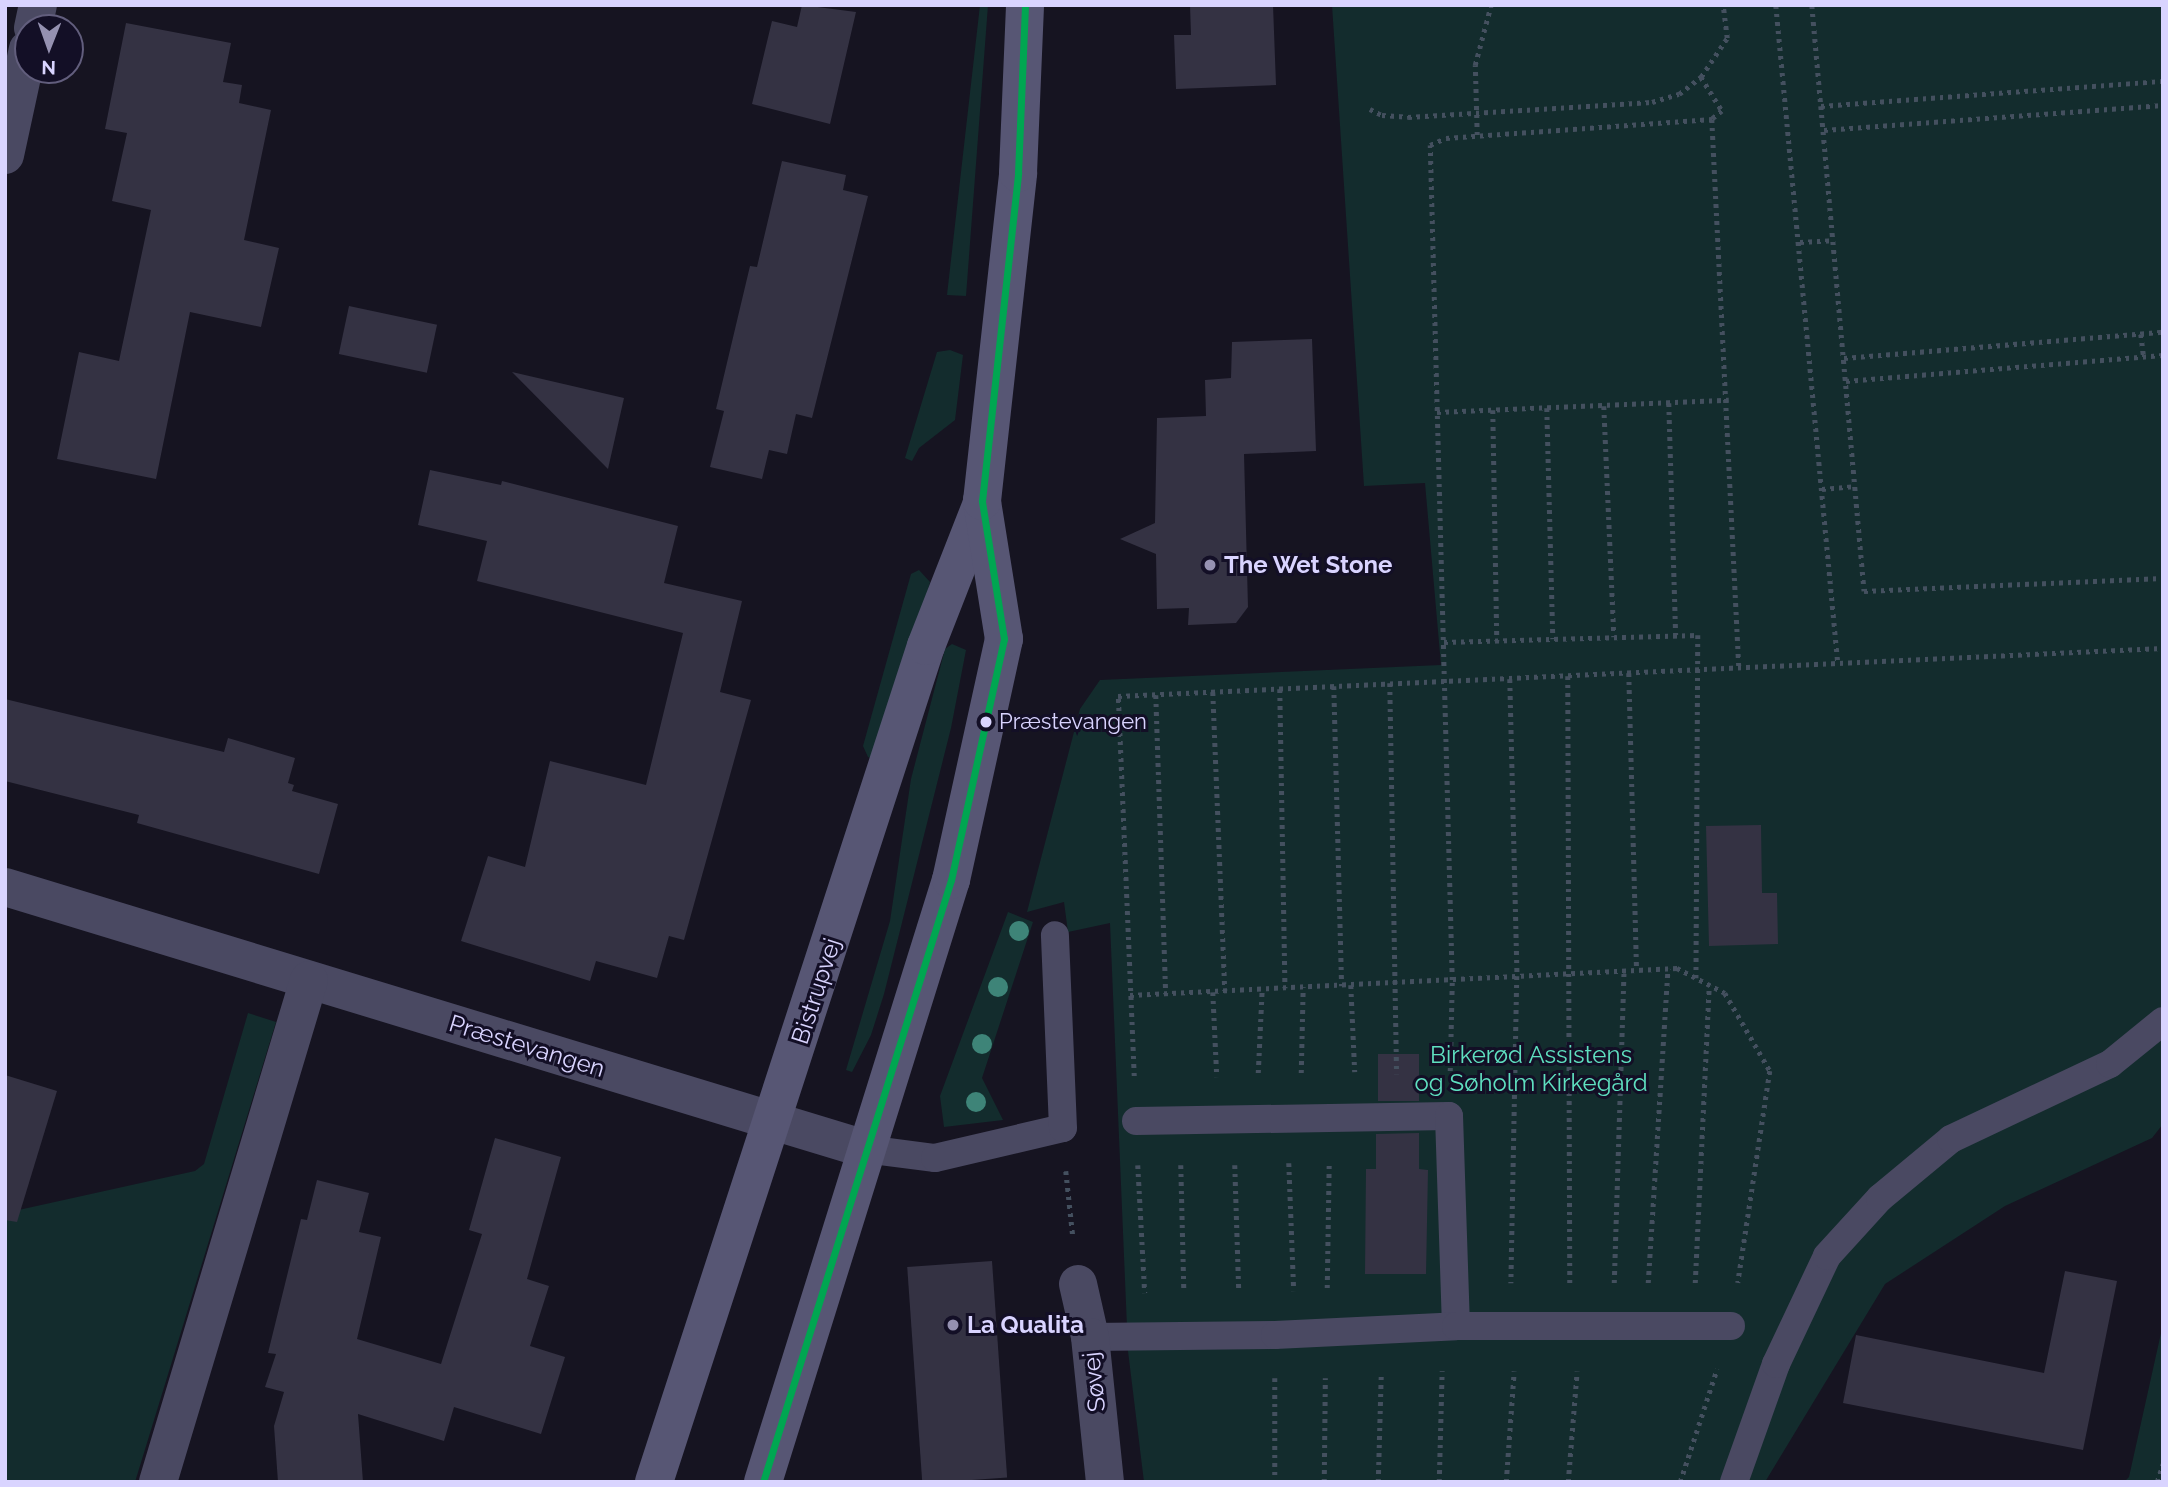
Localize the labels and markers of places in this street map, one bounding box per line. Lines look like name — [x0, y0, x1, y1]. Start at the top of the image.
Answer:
place label: The Wet Stone — [1224, 551, 1393, 579]
marker: The Wet Stone — [1202, 557, 1218, 573]
place label: Præstevangen — [999, 709, 1147, 735]
marker: Præstevangen — [979, 715, 993, 729]
place label: La Qualita — [967, 1311, 1084, 1339]
marker: La Qualita — [945, 1317, 961, 1333]

